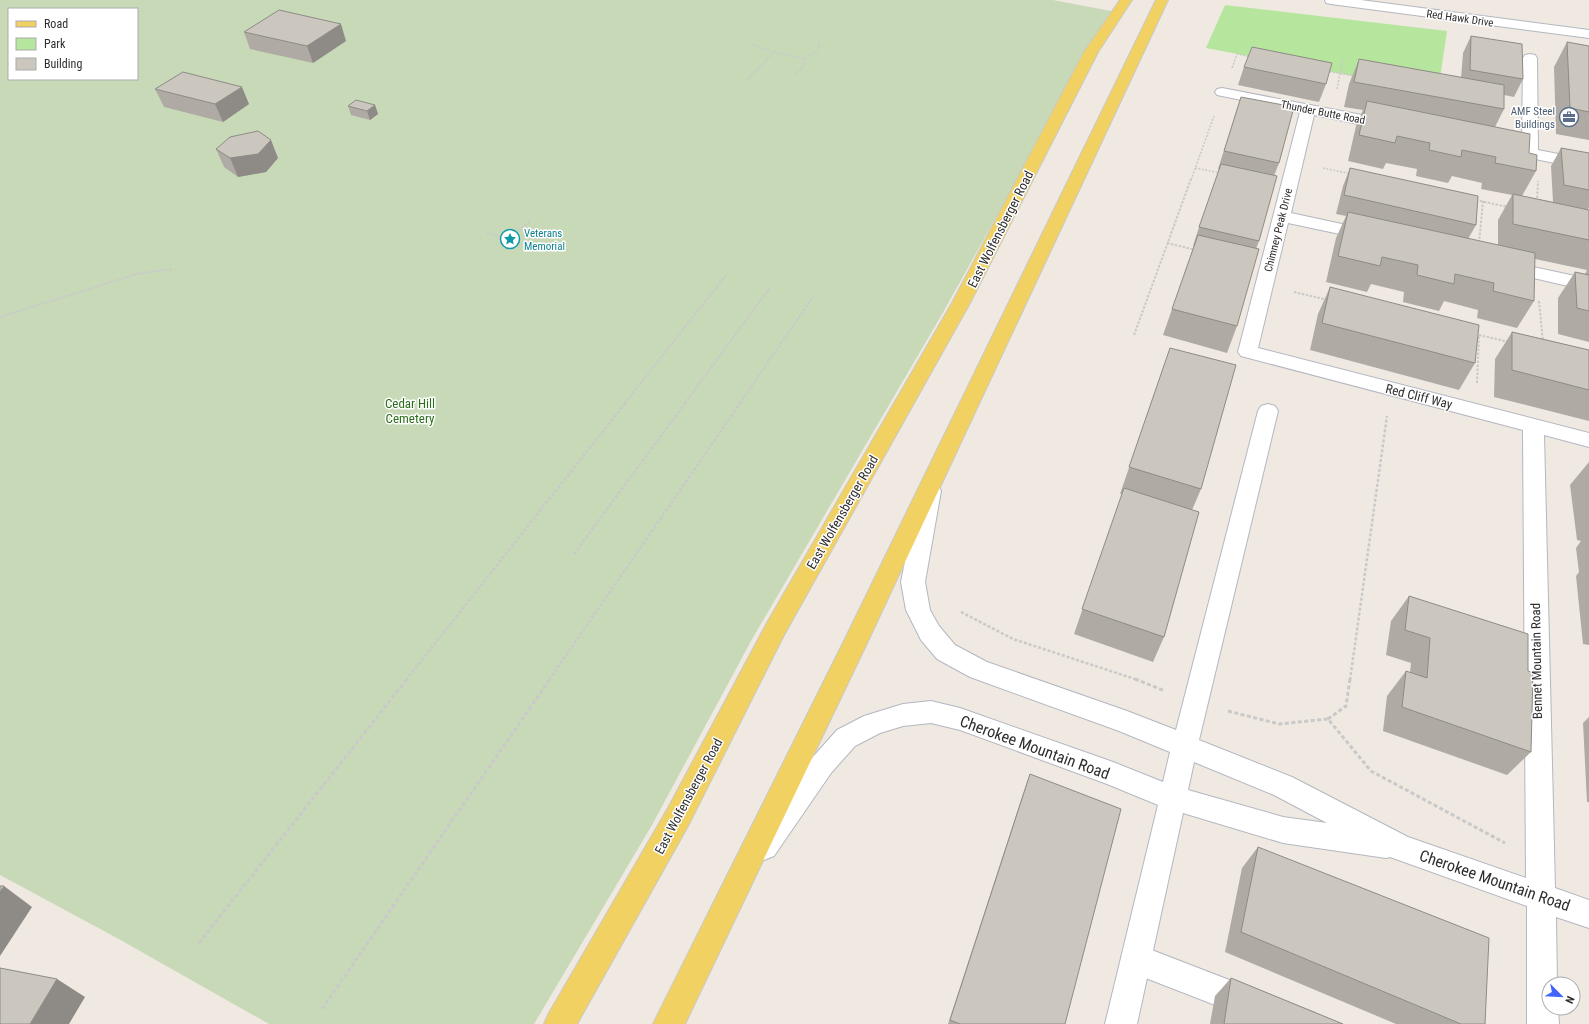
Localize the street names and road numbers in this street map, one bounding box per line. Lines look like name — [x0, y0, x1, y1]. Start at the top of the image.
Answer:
street label: Red Hawk Drive — [1426, 7, 1494, 30]
street label: Thunder Butte Road — [1280, 98, 1366, 127]
street label: East Wolfensberger Road — [965, 168, 1036, 290]
street label: Chimney Peak Drive — [1262, 187, 1295, 273]
street label: Red Cliff Way — [1384, 381, 1454, 412]
street label: East Wolfensberger Road — [804, 453, 881, 572]
street label: Bennet Mountain Road — [1528, 603, 1545, 719]
street label: Cherokee Mountain Road — [957, 712, 1112, 783]
street label: East Wolfensberger Road — [652, 736, 725, 857]
street label: Cherokee Mountain Road — [1417, 846, 1573, 915]

